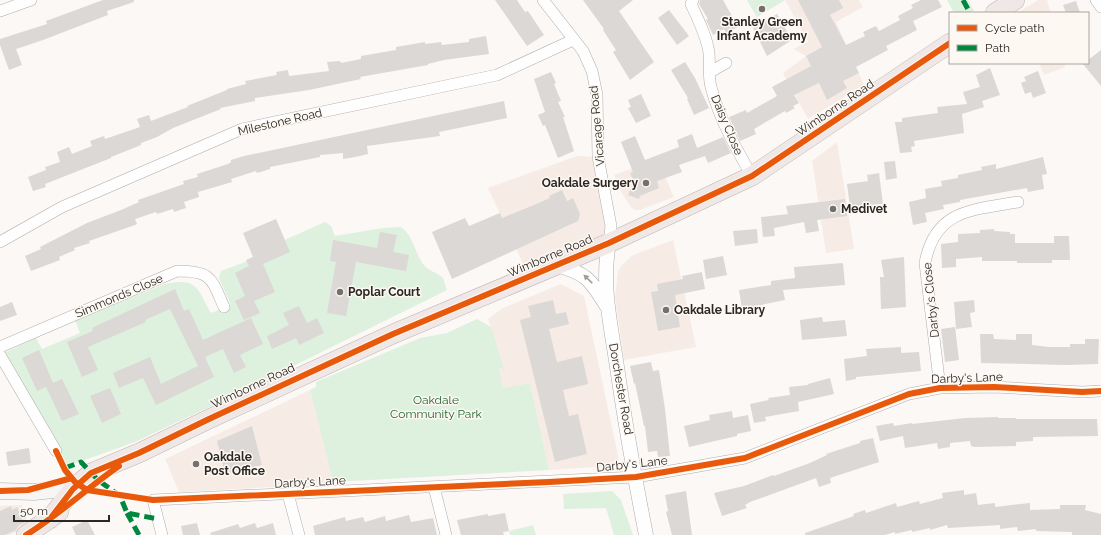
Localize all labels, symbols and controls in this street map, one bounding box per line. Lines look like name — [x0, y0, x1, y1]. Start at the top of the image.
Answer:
marker: Stanley Green Infant Academy — [757, 4, 767, 14]
legend — [949, 12, 1089, 64]
place label: Stanley Green Infant Academy — [717, 15, 808, 43]
text: Cycle path — [985, 21, 1044, 35]
text: Path — [985, 41, 1010, 55]
street label: Wimborne Road — [793, 77, 877, 139]
street label: Vicarage Road — [586, 85, 608, 167]
street label: Daisy Close — [708, 93, 746, 157]
street label: Milestone Road — [236, 105, 324, 139]
place label: Oakdale Surgery — [542, 176, 638, 190]
marker: Oakdale Surgery — [641, 178, 651, 188]
place label: Medivet — [841, 202, 888, 216]
marker: Medivet — [828, 204, 838, 214]
street label: Wimborne Road — [505, 232, 595, 280]
street label: Darby's Close — [920, 262, 942, 338]
street label: Simmonds Close — [73, 271, 165, 321]
one-way arrow — [583, 274, 593, 284]
place label: Poplar Court — [348, 285, 421, 299]
marker: Poplar Court — [335, 287, 345, 297]
place label: Oakdale Library — [674, 303, 766, 317]
marker: Oakdale Library — [661, 305, 671, 315]
street label: Dorchester Road — [606, 342, 636, 436]
street label: Wimborne Road — [209, 360, 297, 412]
street label: Darby's Lane — [931, 370, 1003, 386]
park label: Oakdale Community Park — [390, 393, 483, 421]
place label: Oakdale Post Office — [204, 450, 265, 478]
street label: Darby's Lane — [596, 453, 668, 475]
marker: Oakdale Post Office — [191, 459, 201, 469]
street label: Darby's Lane — [274, 473, 346, 491]
scale bar — [14, 497, 109, 523]
text: 50 m — [20, 504, 48, 518]

